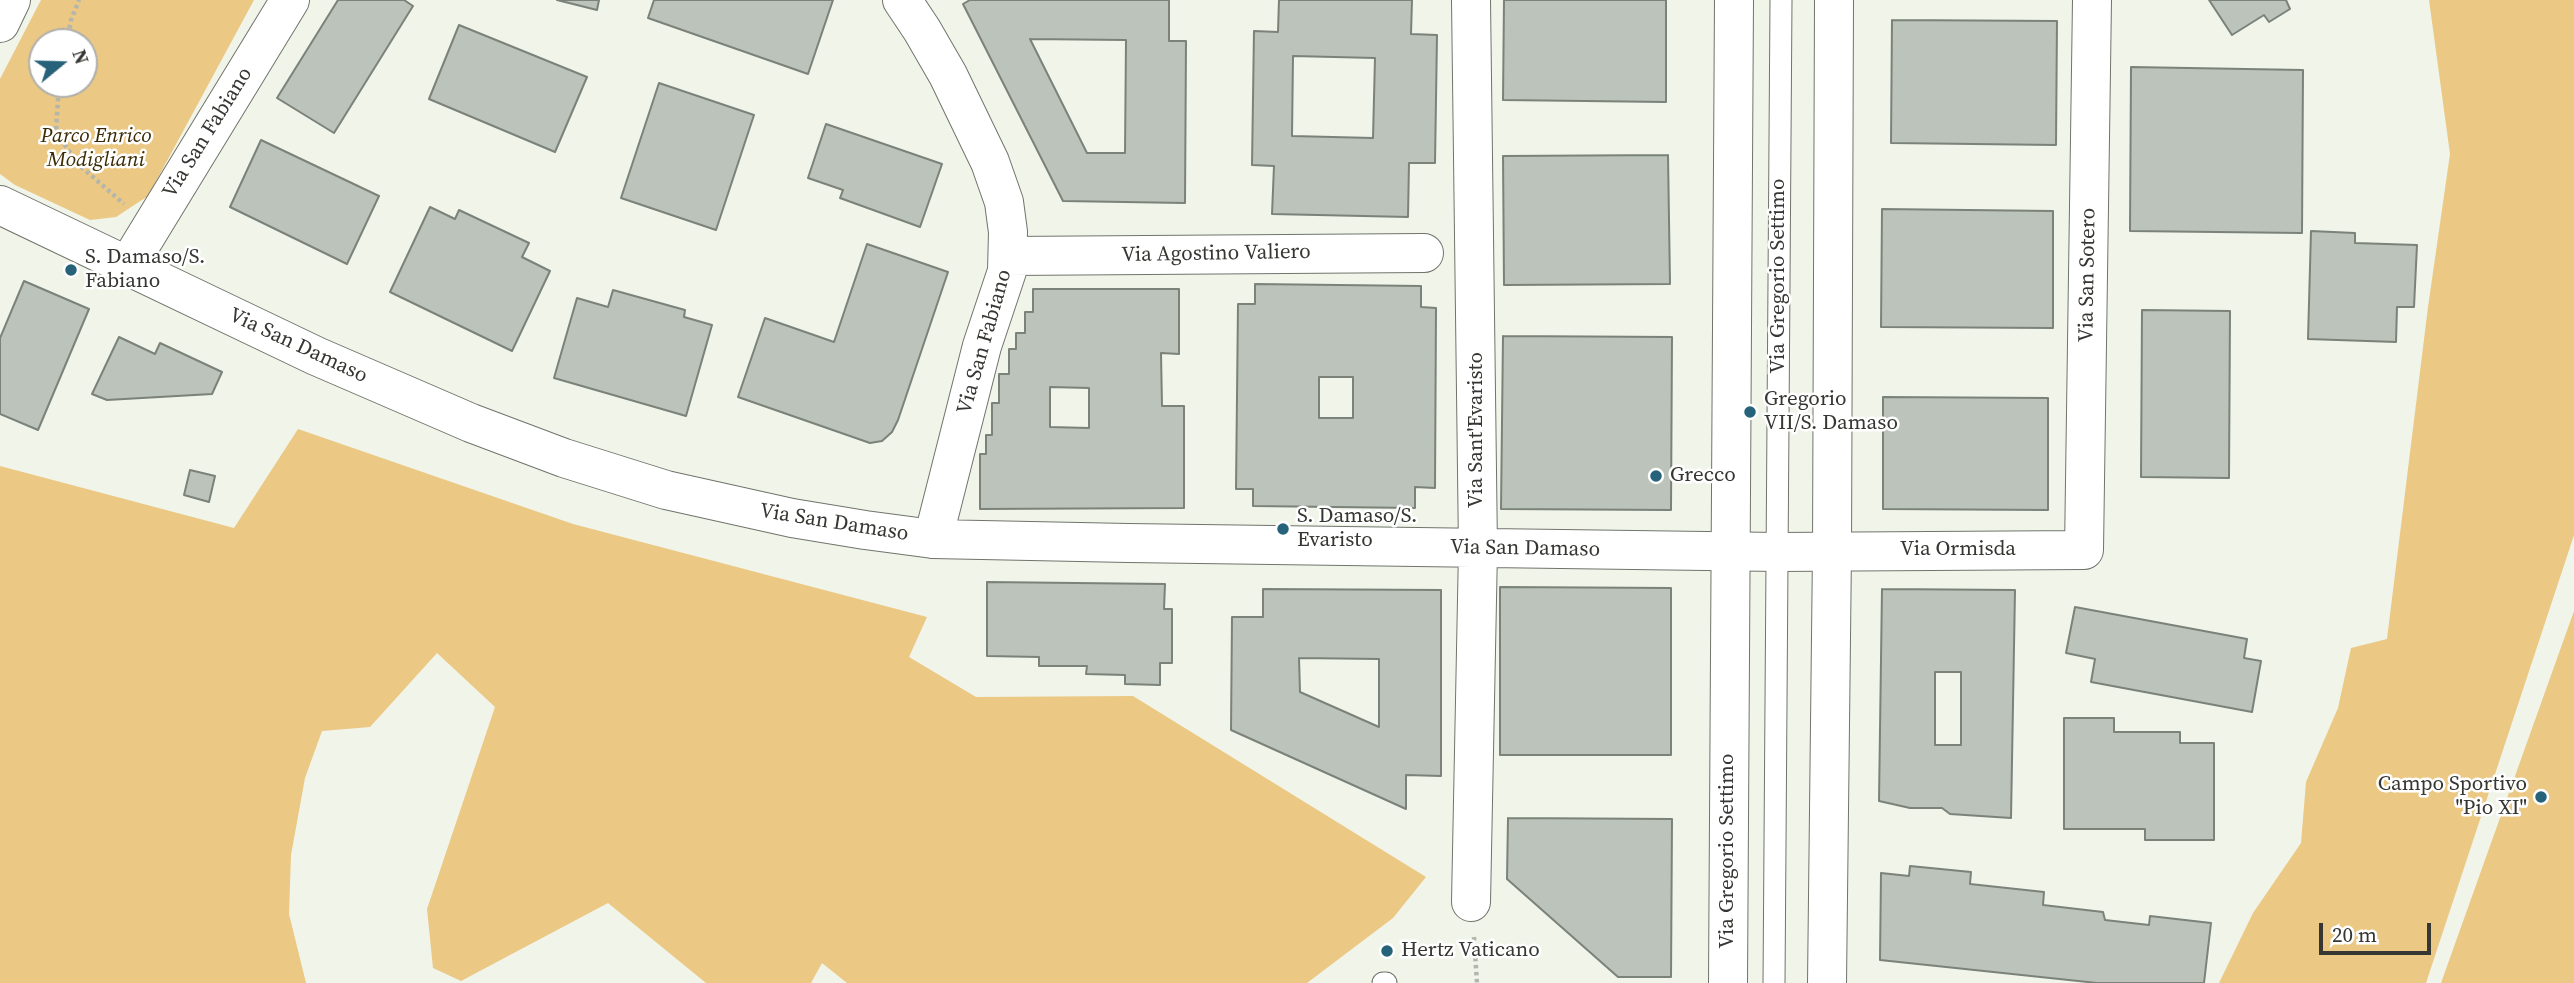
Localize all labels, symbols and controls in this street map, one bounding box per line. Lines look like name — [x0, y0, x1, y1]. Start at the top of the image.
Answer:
north arrow — [28, 28, 98, 98]
text: N — [66, 46, 96, 68]
street label: Via San Fabiano — [158, 63, 258, 203]
park label: Parco Enrico Modigliani — [41, 124, 151, 174]
street label: Via Gregorio Settimo — [1766, 179, 1792, 373]
street label: Via San Sotero — [2074, 208, 2102, 342]
street label: Via Agostino Valiero — [1121, 240, 1311, 268]
place label: S. Damaso/S. Fabiano — [85, 245, 205, 295]
marker: S. Damaso/S. Fabiano — [63, 262, 79, 278]
street label: Via San Fabiano — [952, 267, 1018, 417]
street label: Via San Damaso — [225, 303, 371, 389]
street label: Via Sant'Evaristo — [1464, 352, 1490, 508]
place label: Gregorio VII/S. Damaso — [1764, 387, 1898, 437]
marker: Gregorio VII/S. Damaso — [1742, 404, 1758, 420]
place label: Grecco — [1670, 463, 1736, 489]
marker: Grecco — [1648, 468, 1664, 484]
street label: Via San Damaso — [758, 499, 910, 547]
place label: S. Damaso/S. Evaristo — [1297, 504, 1417, 554]
marker: S. Damaso/S. Evaristo — [1275, 521, 1291, 537]
street label: Via San Damaso — [1450, 535, 1600, 563]
street label: Via Ormisda — [1900, 537, 2016, 563]
street label: Via Gregorio Settimo — [1715, 754, 1741, 948]
place label: Campo Sportivo "Pio XI" — [2378, 772, 2527, 822]
marker: Campo Sportivo "Pio XI" — [2533, 789, 2549, 805]
scale bar — [2322, 909, 2434, 953]
text: 20 m — [2332, 920, 2377, 949]
place label: Hertz Vaticano — [1401, 938, 1540, 964]
marker: Hertz Vaticano — [1379, 943, 1395, 959]

